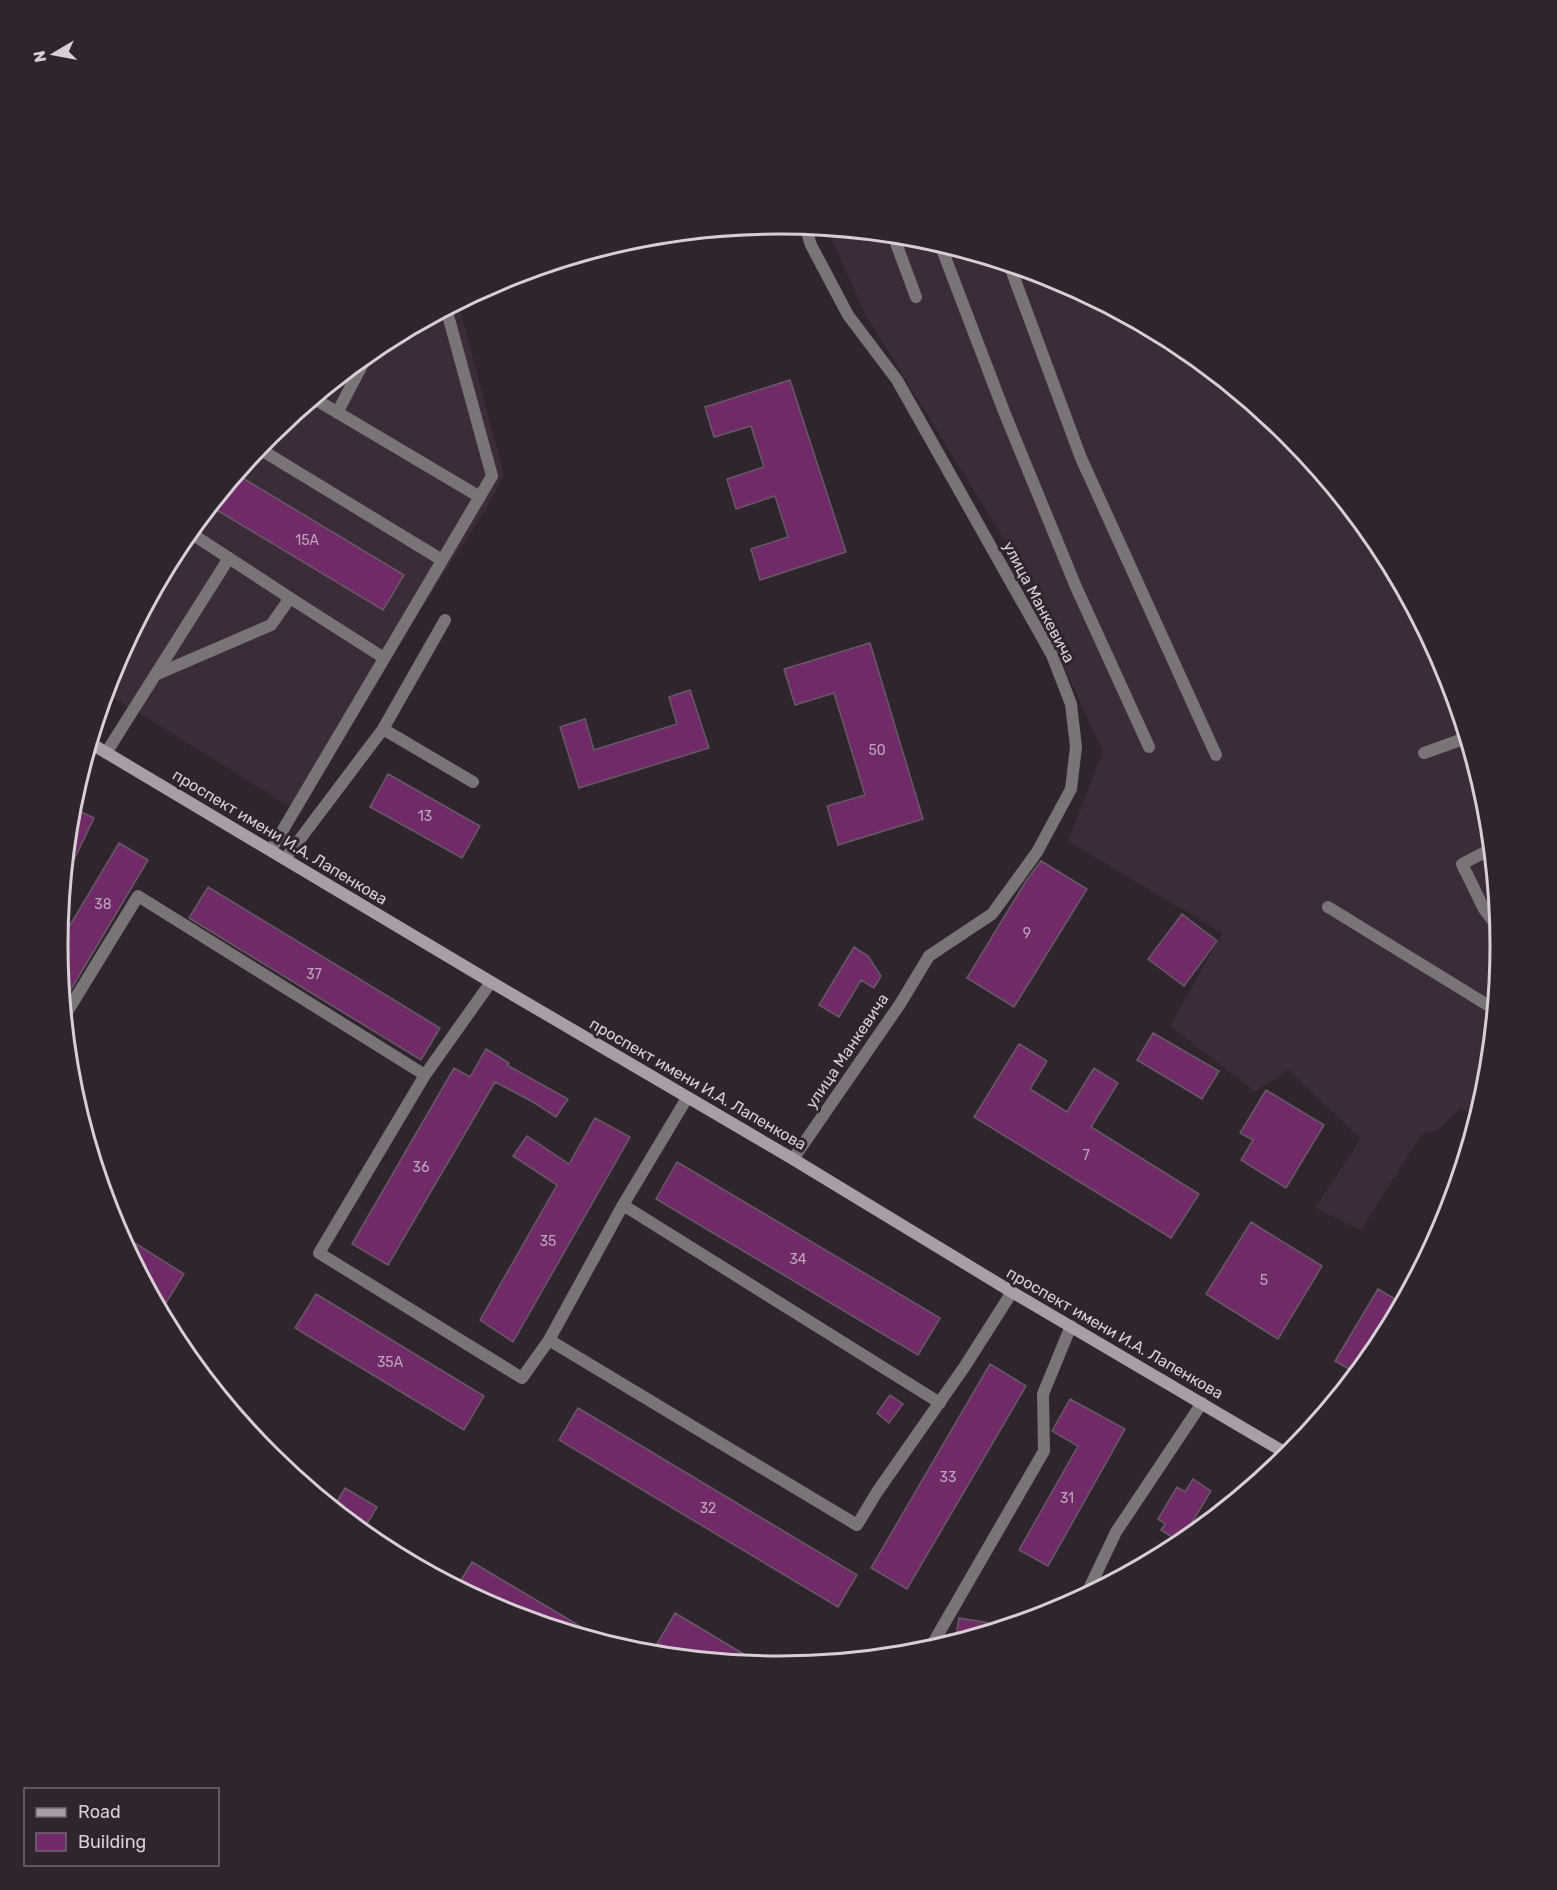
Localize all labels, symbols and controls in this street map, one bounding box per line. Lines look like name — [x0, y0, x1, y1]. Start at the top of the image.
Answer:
north arrow — [24, 24, 84, 84]
text: N — [29, 49, 50, 64]
house number: 15А — [295, 532, 319, 549]
street label: улица Манкевича — [999, 538, 1079, 666]
house number: 50 — [868, 742, 886, 759]
street label: проспект имени И.А. Лапенкова — [169, 765, 391, 909]
house number: 13 — [418, 808, 432, 825]
house number: 38 — [94, 896, 112, 913]
house number: 9 — [1023, 925, 1031, 942]
house number: 37 — [306, 966, 322, 983]
street label: улица Манкевича — [801, 990, 893, 1112]
street label: проспект имени И.А. Лапенкова — [586, 1014, 810, 1154]
house number: 7 — [1082, 1147, 1090, 1164]
house number: 36 — [413, 1159, 429, 1176]
house number: 35 — [540, 1233, 556, 1250]
house number: 34 — [789, 1251, 807, 1268]
street label: проспект имени И.А. Лапенкова — [1003, 1263, 1227, 1403]
house number: 5 — [1260, 1272, 1268, 1289]
house number: 35А — [377, 1354, 404, 1371]
house number: 33 — [940, 1469, 956, 1486]
house number: 31 — [1060, 1490, 1074, 1507]
house number: 32 — [700, 1500, 716, 1517]
legend — [24, 1788, 219, 1866]
text: Road — [78, 1801, 121, 1823]
text: Building — [78, 1831, 146, 1853]

